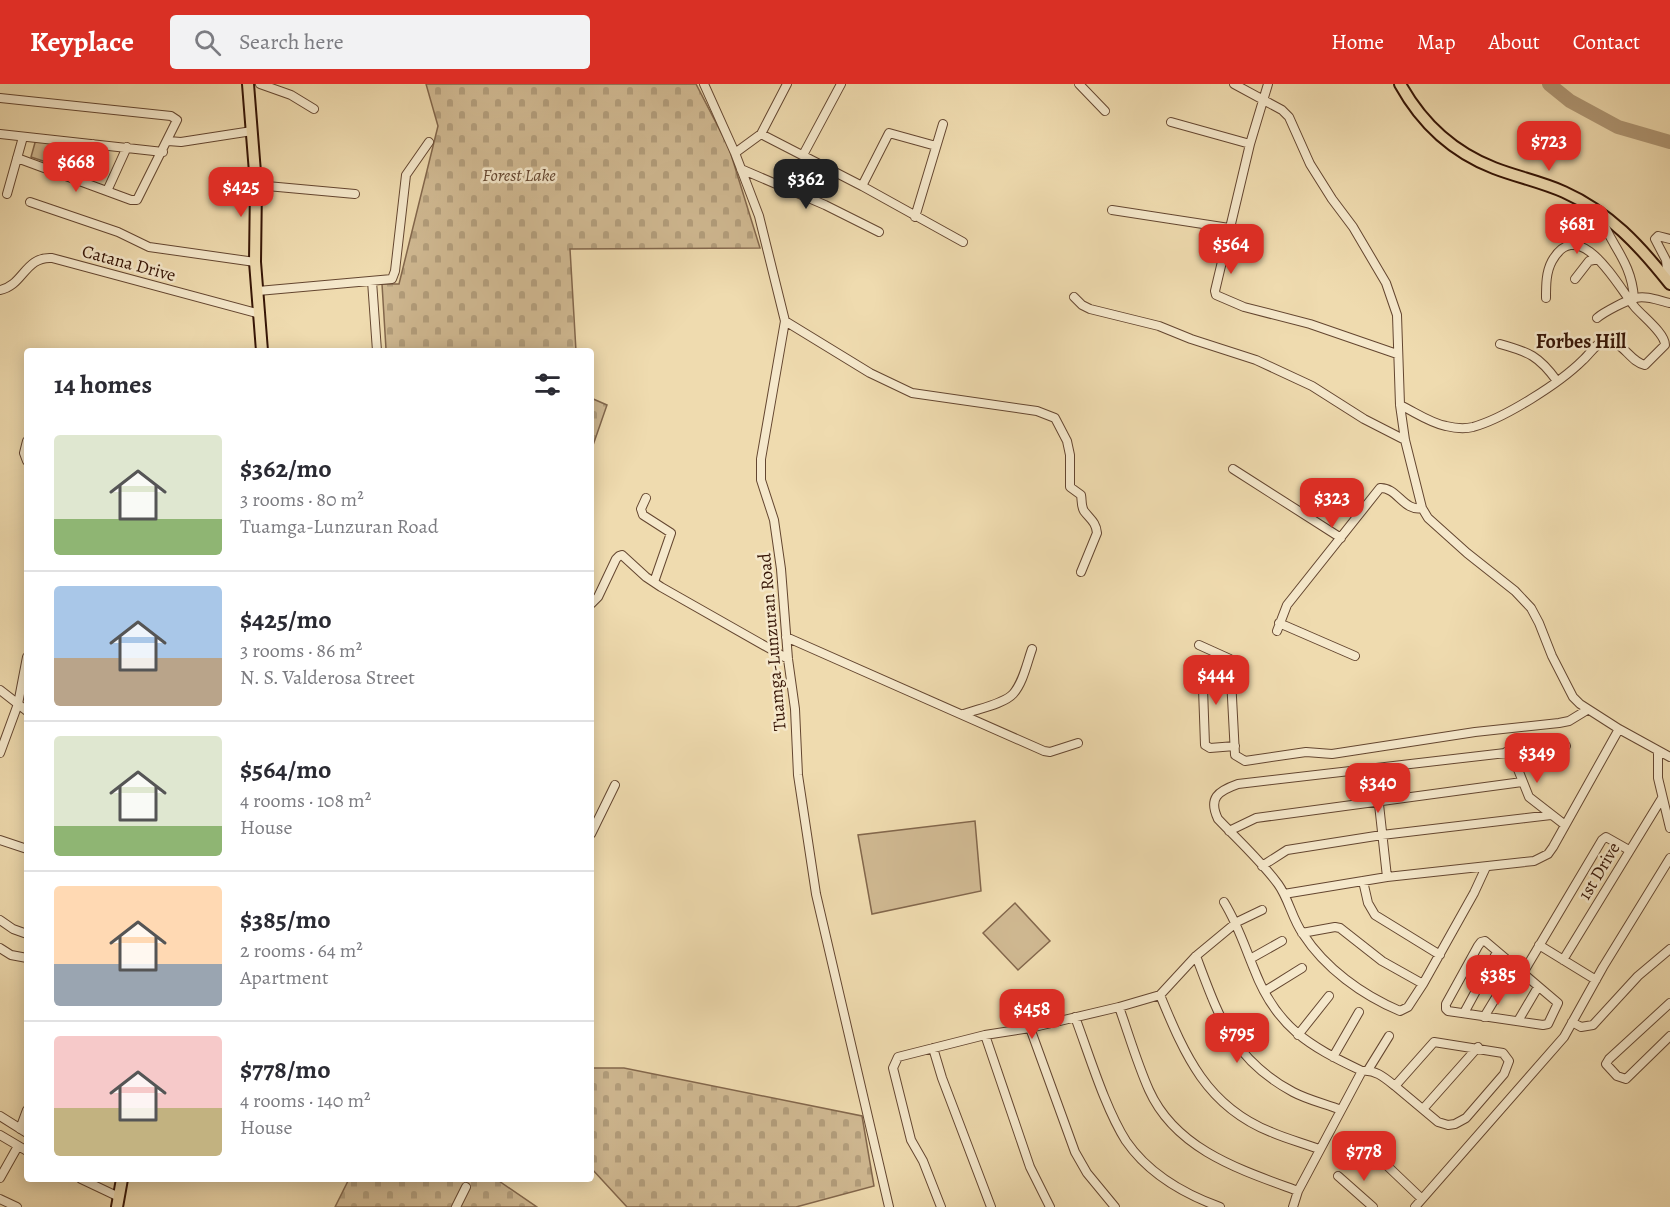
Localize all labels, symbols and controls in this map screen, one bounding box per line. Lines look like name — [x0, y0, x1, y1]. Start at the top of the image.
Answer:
search box — [170, 15, 590, 69]
text: Keyplace — [30, 23, 134, 61]
icon: search — [191, 26, 224, 59]
text: Search here — [239, 27, 344, 57]
text: Home — [1331, 28, 1384, 56]
text: Map — [1417, 28, 1455, 56]
text: About — [1488, 28, 1540, 56]
text: Contact — [1573, 28, 1640, 56]
pin: $723 — [1513, 121, 1585, 172]
text: $723 — [1531, 127, 1567, 154]
pin: $668 — [40, 142, 112, 193]
text: $668 — [57, 148, 95, 175]
pin: $362 — [770, 159, 842, 210]
park label: Forest Lake — [482, 163, 556, 187]
text: $362 — [788, 165, 824, 192]
pin: $425 — [205, 167, 277, 218]
text: $425 — [223, 173, 259, 200]
pin: $681 — [1541, 204, 1613, 255]
text: $681 — [1559, 210, 1595, 237]
pin: $564 — [1195, 224, 1267, 275]
text: $564 — [1213, 230, 1249, 257]
street label: Catana Drive — [79, 239, 179, 287]
district label: Forbes Hill — [1536, 328, 1627, 355]
text: 14 homes — [54, 367, 152, 402]
icon: filters — [531, 368, 564, 401]
text: $362/mo — [240, 451, 332, 486]
icon: home — [102, 459, 174, 531]
pin: $323 — [1296, 478, 1368, 529]
text: $323 — [1314, 484, 1350, 511]
text: 3 rooms · 80 m² — [240, 486, 364, 513]
text: Tuamga-Lunzuran Road — [240, 513, 438, 540]
street label: Tuamga-Lunzuran Road — [752, 552, 792, 732]
text: $425/mo — [240, 602, 332, 637]
icon: home — [102, 610, 174, 682]
text: 3 rooms · 86 m² — [240, 637, 362, 664]
pin: $444 — [1180, 655, 1252, 706]
text: $444 — [1197, 661, 1235, 688]
text: N. S. Valderosa Street — [240, 664, 415, 691]
pin: $349 — [1501, 733, 1573, 784]
text: $349 — [1519, 739, 1555, 766]
text: $564/mo — [240, 752, 331, 787]
icon: home — [102, 760, 174, 832]
pin: $340 — [1342, 763, 1414, 814]
text: $340 — [1359, 769, 1397, 796]
text: 4 rooms · 108 m² — [240, 787, 371, 814]
text: House — [240, 814, 292, 841]
street label: 1st Drive — [1572, 838, 1626, 904]
text: $385/mo — [240, 902, 331, 937]
icon: home — [102, 910, 174, 982]
text: 2 rooms · 64 m² — [240, 937, 363, 964]
pin: $385 — [1462, 955, 1534, 1006]
text: $385 — [1480, 961, 1516, 988]
text: Apartment — [240, 964, 329, 991]
pin: $458 — [996, 989, 1068, 1040]
text: $458 — [1014, 995, 1050, 1022]
pin: $795 — [1201, 1013, 1273, 1064]
text: $795 — [1219, 1019, 1255, 1046]
text: $778/mo — [240, 1052, 331, 1087]
icon: home — [102, 1060, 174, 1132]
text: 4 rooms · 140 m² — [240, 1087, 371, 1114]
text: House — [240, 1114, 292, 1141]
pin: $778 — [1328, 1131, 1400, 1182]
text: $778 — [1346, 1137, 1382, 1164]

